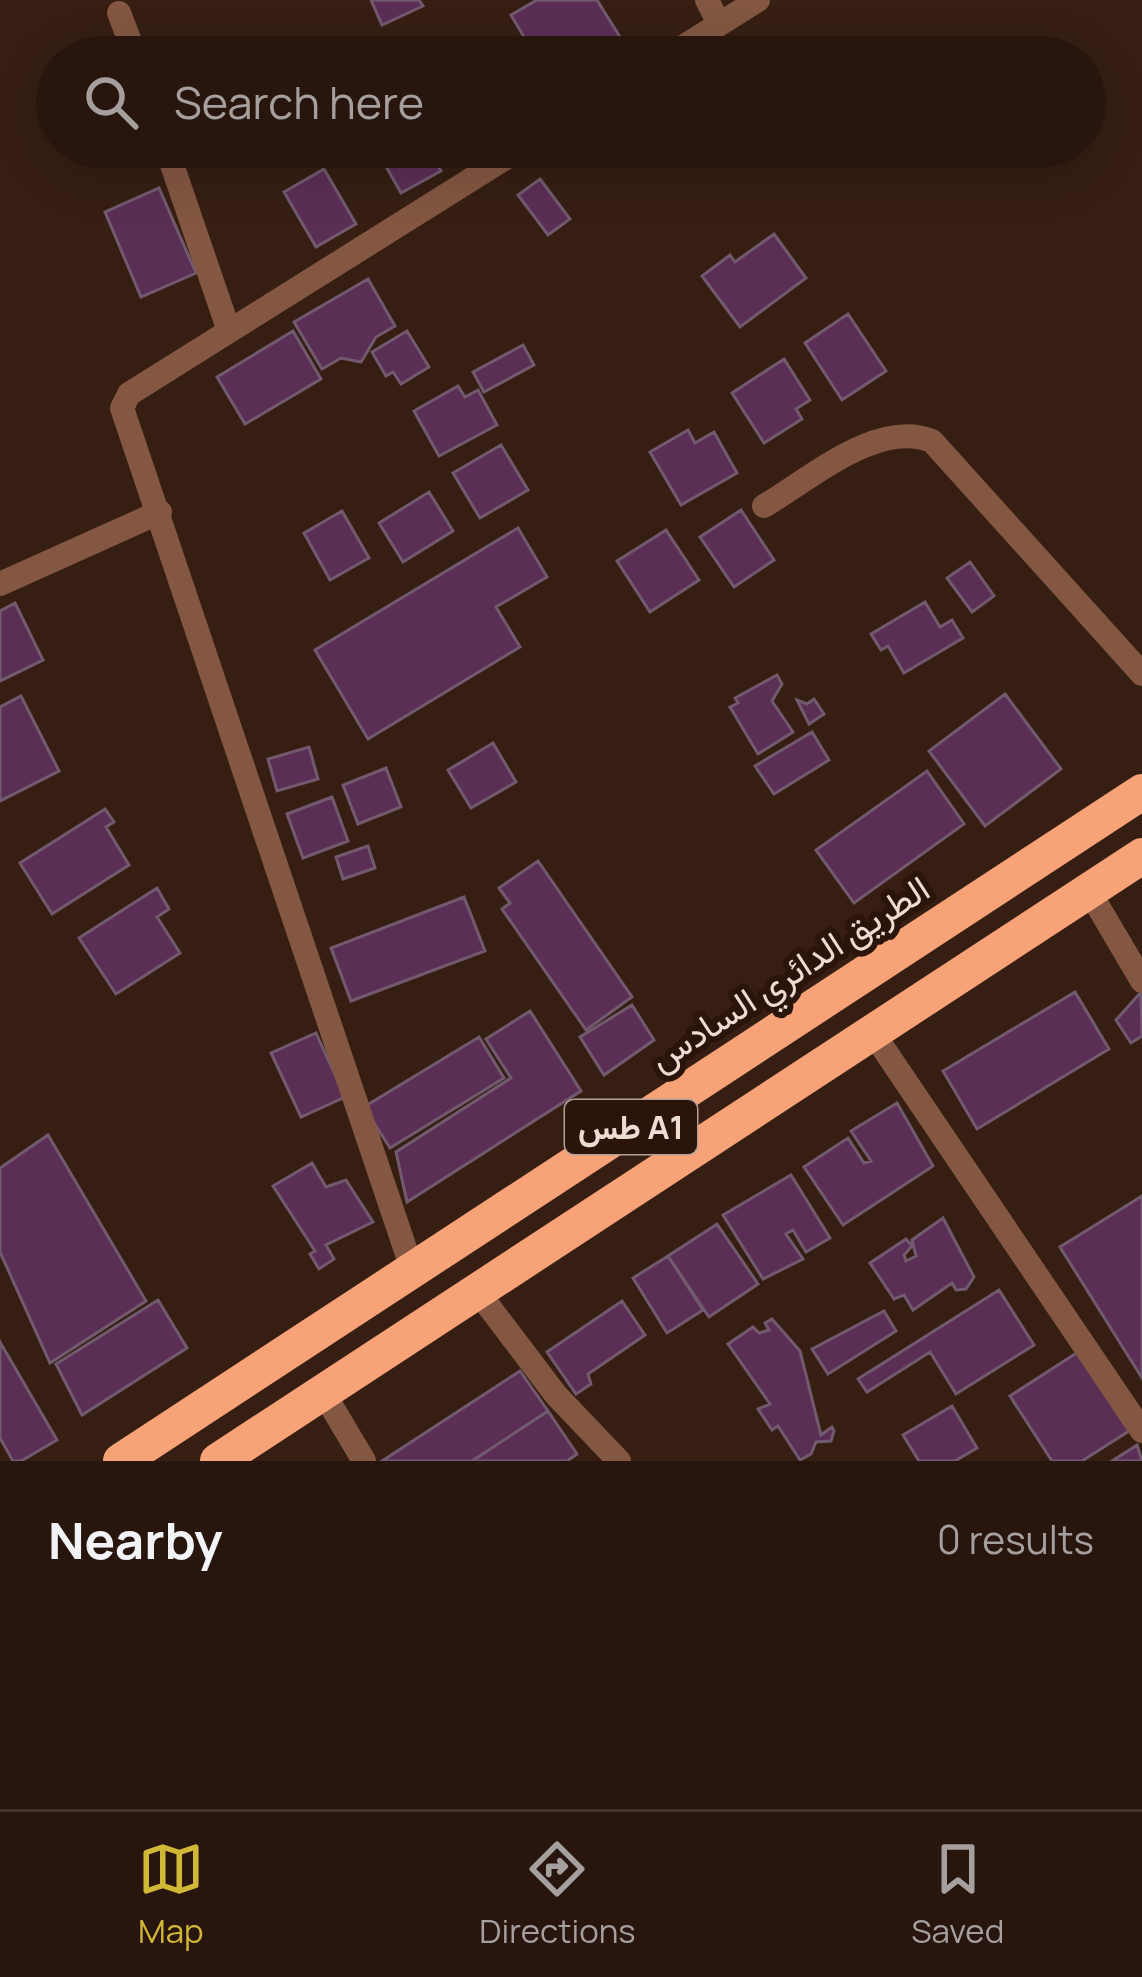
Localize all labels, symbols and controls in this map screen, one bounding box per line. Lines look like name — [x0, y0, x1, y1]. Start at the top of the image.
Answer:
search box — [36, 36, 1106, 168]
icon: search — [78, 69, 144, 135]
text: Search here — [174, 71, 424, 133]
street label: الطريق الدائري السادس — [639, 863, 942, 1087]
road number: طس A1 — [565, 1100, 697, 1154]
text: Nearby — [48, 1505, 223, 1574]
text: 0 results — [937, 1512, 1094, 1566]
tab: Map — [138, 1836, 204, 1953]
tab: Directions — [479, 1836, 636, 1953]
tab: Saved — [911, 1836, 1004, 1953]

